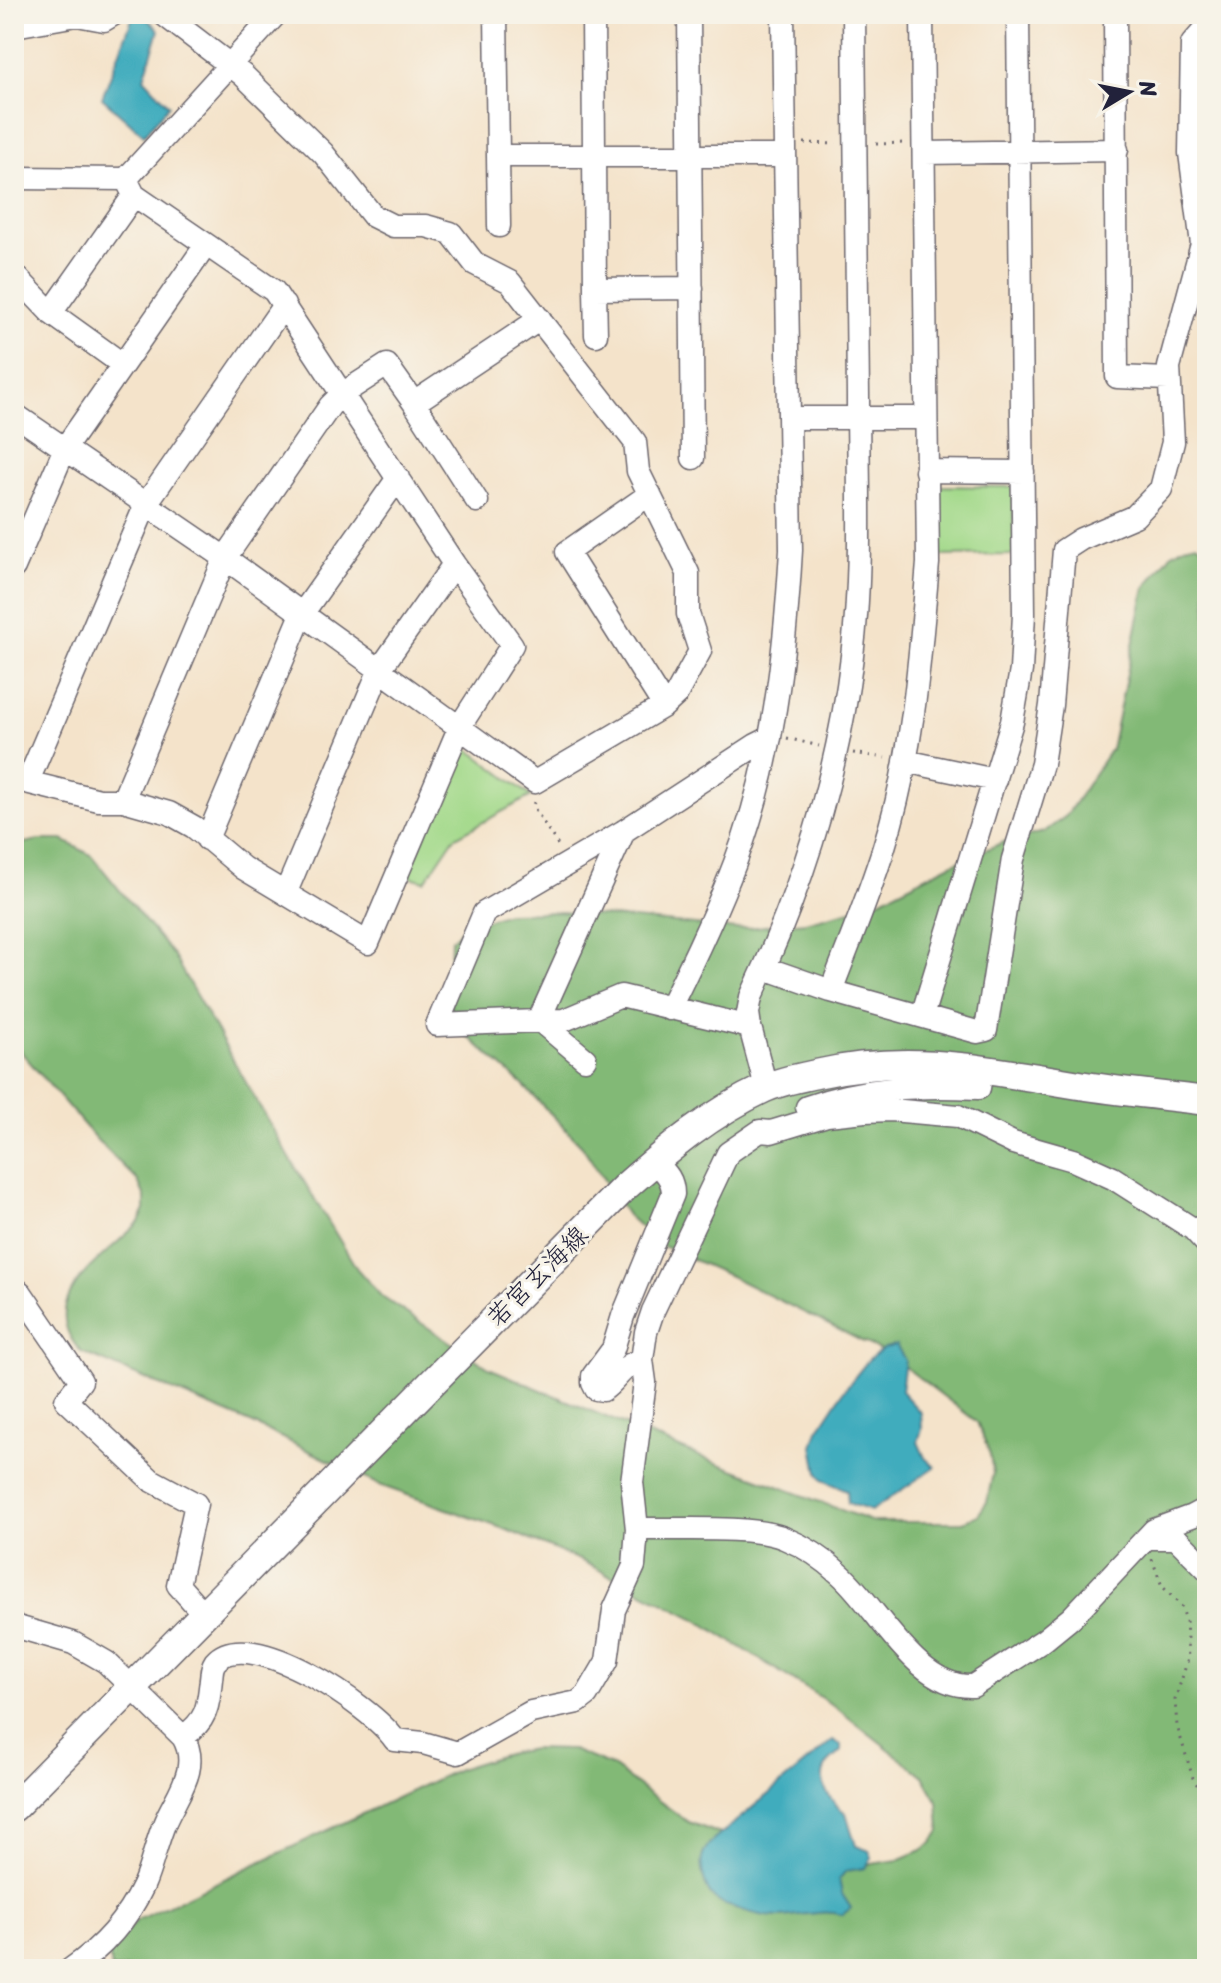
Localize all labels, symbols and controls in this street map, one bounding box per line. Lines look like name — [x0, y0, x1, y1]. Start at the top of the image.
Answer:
north arrow — [1089, 52, 1169, 132]
text: N — [1128, 77, 1169, 100]
street label: 若宮玄海線 — [475, 1214, 599, 1338]

